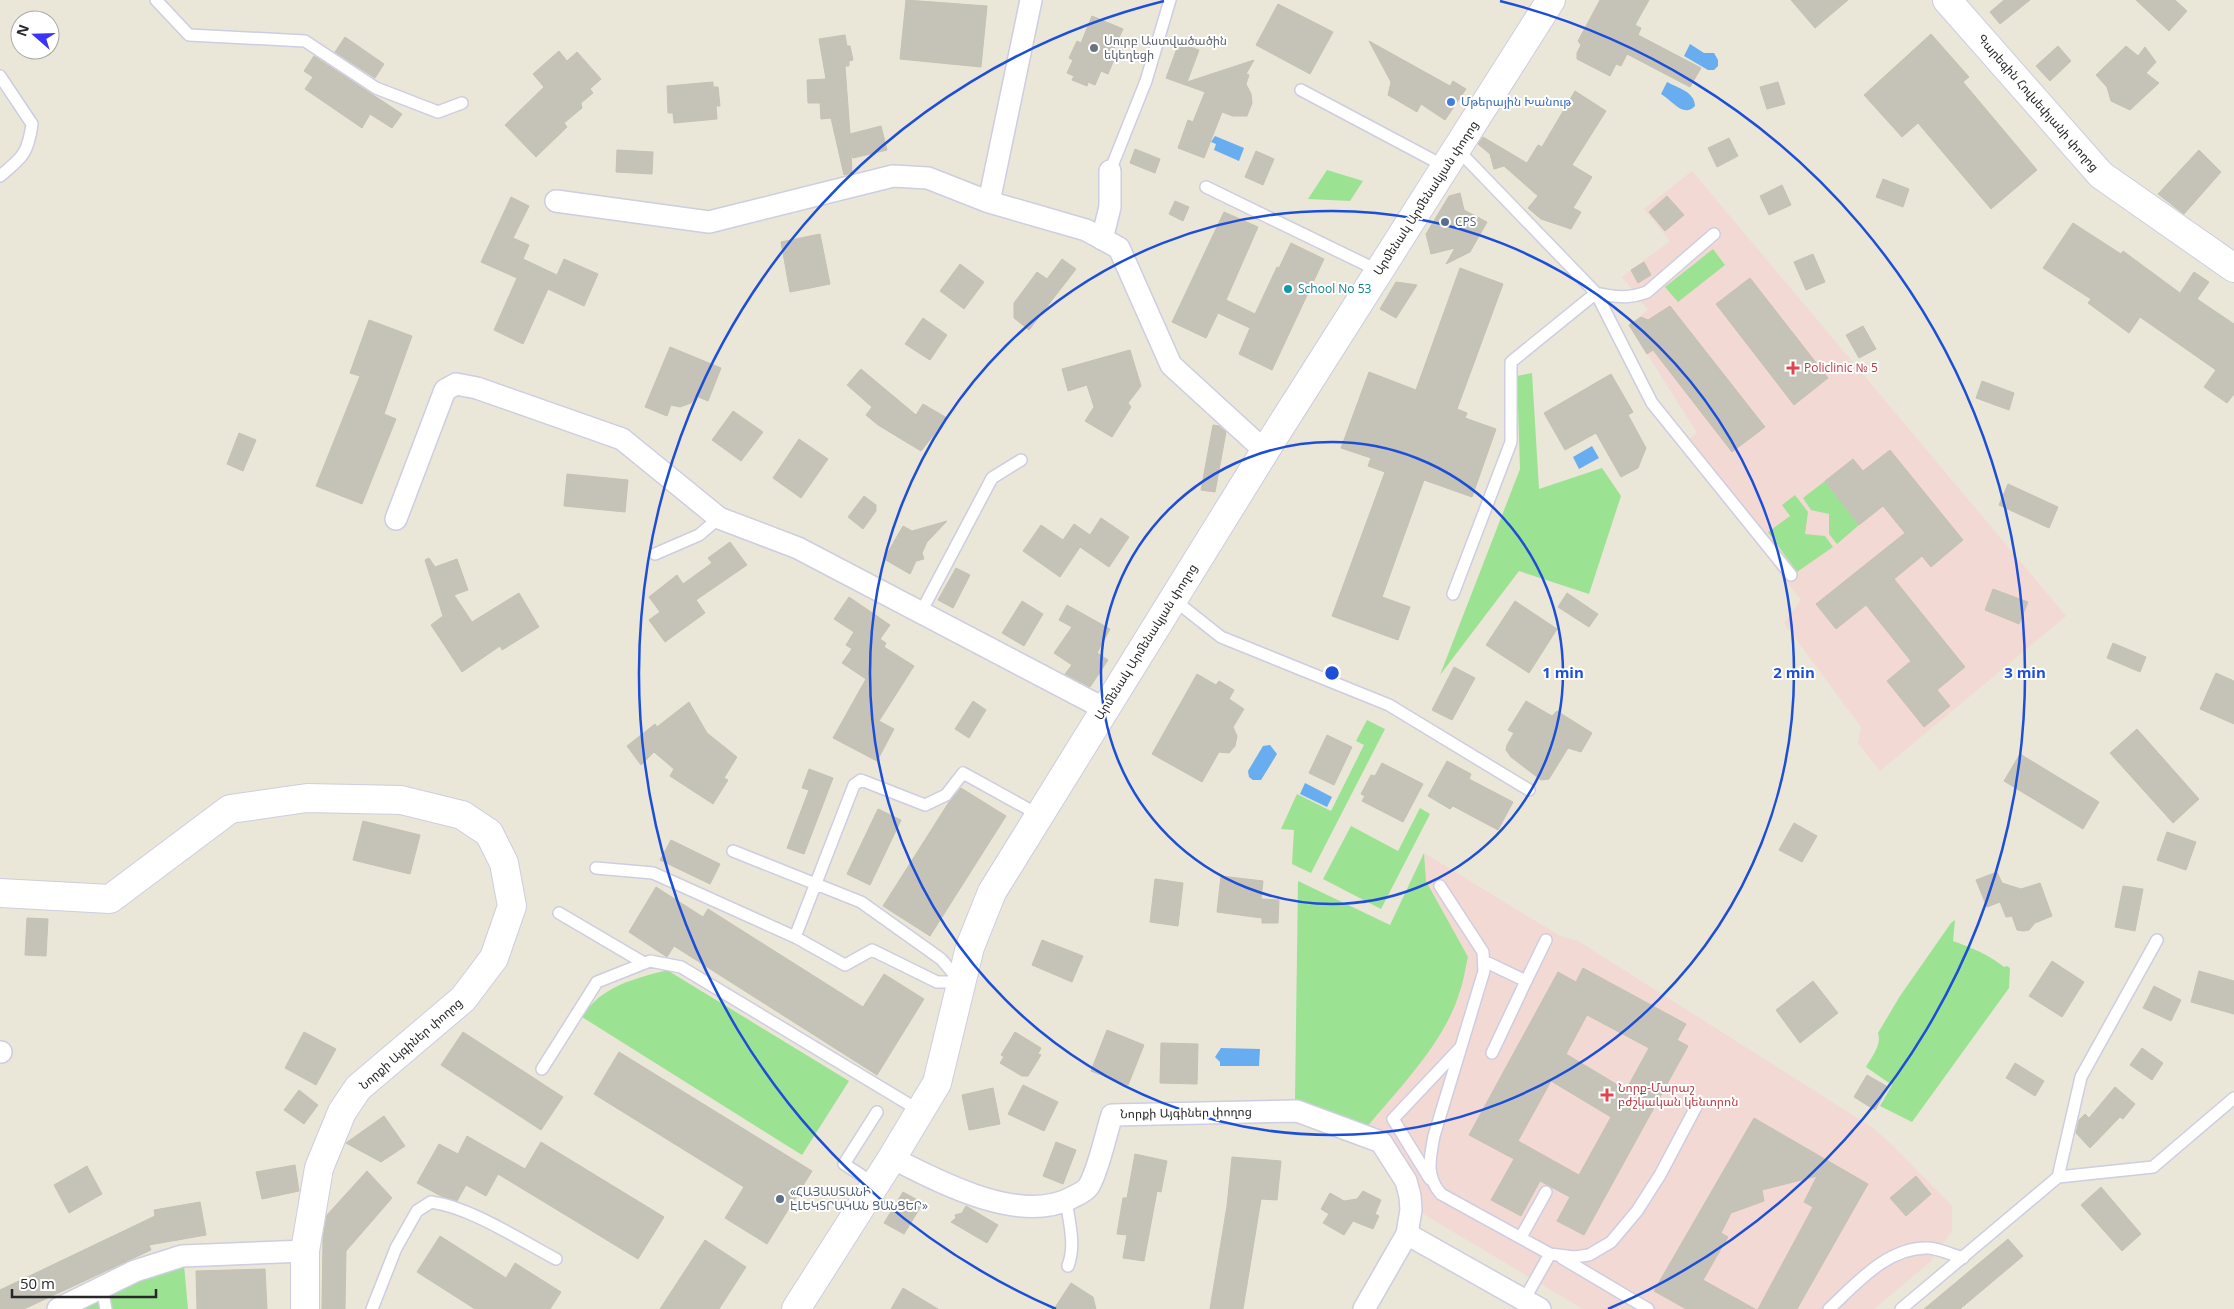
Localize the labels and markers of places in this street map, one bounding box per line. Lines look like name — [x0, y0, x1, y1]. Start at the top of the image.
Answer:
place label: Սուրբ Աստվածածին եկեղեցի — [1104, 32, 1227, 63]
marker: Սուրբ Աստվածածին եկեղեցի — [1088, 42, 1100, 54]
place label: Մթերային Խանութ — [1461, 93, 1572, 110]
marker: Մթերային Խանութ — [1445, 96, 1457, 108]
place label: CPS — [1455, 213, 1476, 230]
marker: CPS — [1439, 216, 1451, 228]
place label: School No 53 — [1298, 280, 1372, 297]
marker: School No 53 — [1282, 283, 1294, 295]
place label: Policlinic № 5 — [1804, 359, 1878, 376]
marker: Policlinic № 5 — [1786, 361, 1800, 375]
centre of rings — [1323, 664, 1341, 682]
place label: Նորք-Մարաշ բժշկական կենտրոն — [1618, 1079, 1738, 1110]
marker: Նորք-Մարաշ բժշկական կենտրոն — [1600, 1088, 1614, 1102]
place label: «ՀԱՅԱՍՏԱՆԻ ԷԼԵԿՏՐԱԿԱՆ ՑԱՆՑԵՐ» — [790, 1183, 928, 1214]
marker: «ՀԱՅԱՍՏԱՆԻ ԷԼԵԿՏՐԱԿԱՆ ՑԱՆՑԵՐ» — [774, 1193, 786, 1205]

